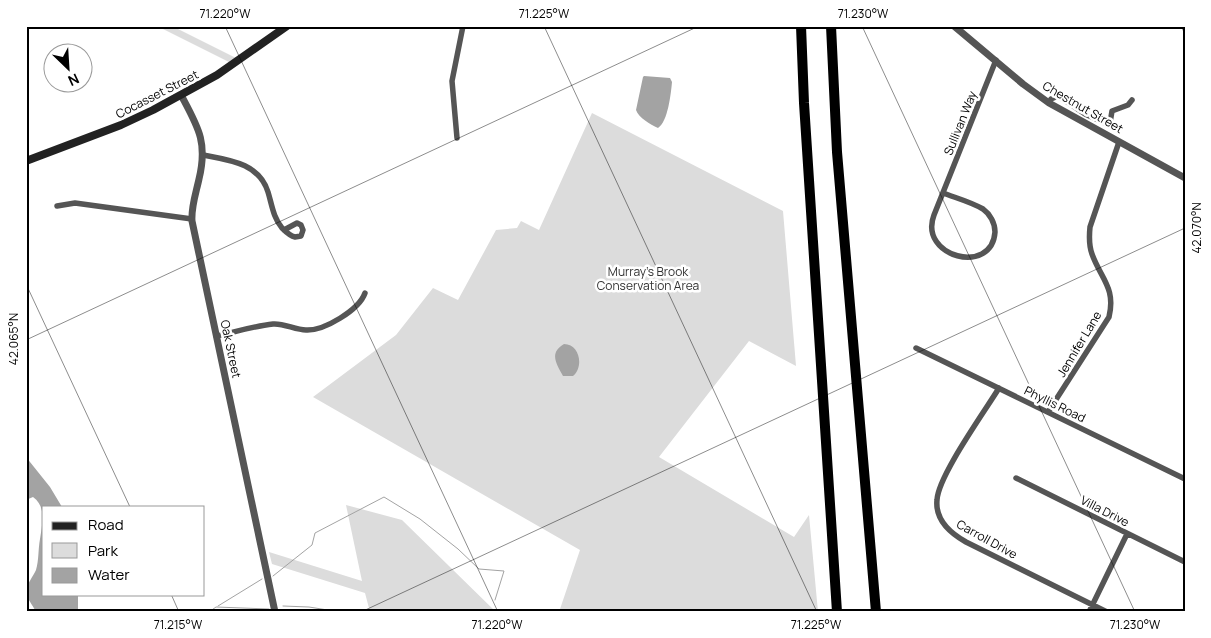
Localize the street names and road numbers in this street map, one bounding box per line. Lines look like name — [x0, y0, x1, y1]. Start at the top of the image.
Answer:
street label: Cocasset Street — [113, 66, 202, 122]
street label: Chestnut Street — [1040, 77, 1127, 137]
street label: Sullivan Way — [939, 88, 981, 158]
street label: Jennifer Lane — [1053, 308, 1105, 380]
street label: Oak Street — [217, 318, 245, 380]
street label: Phyllis Road — [1021, 382, 1089, 426]
street label: Villa Drive — [1078, 492, 1132, 530]
street label: Carroll Drive — [954, 515, 1020, 563]

